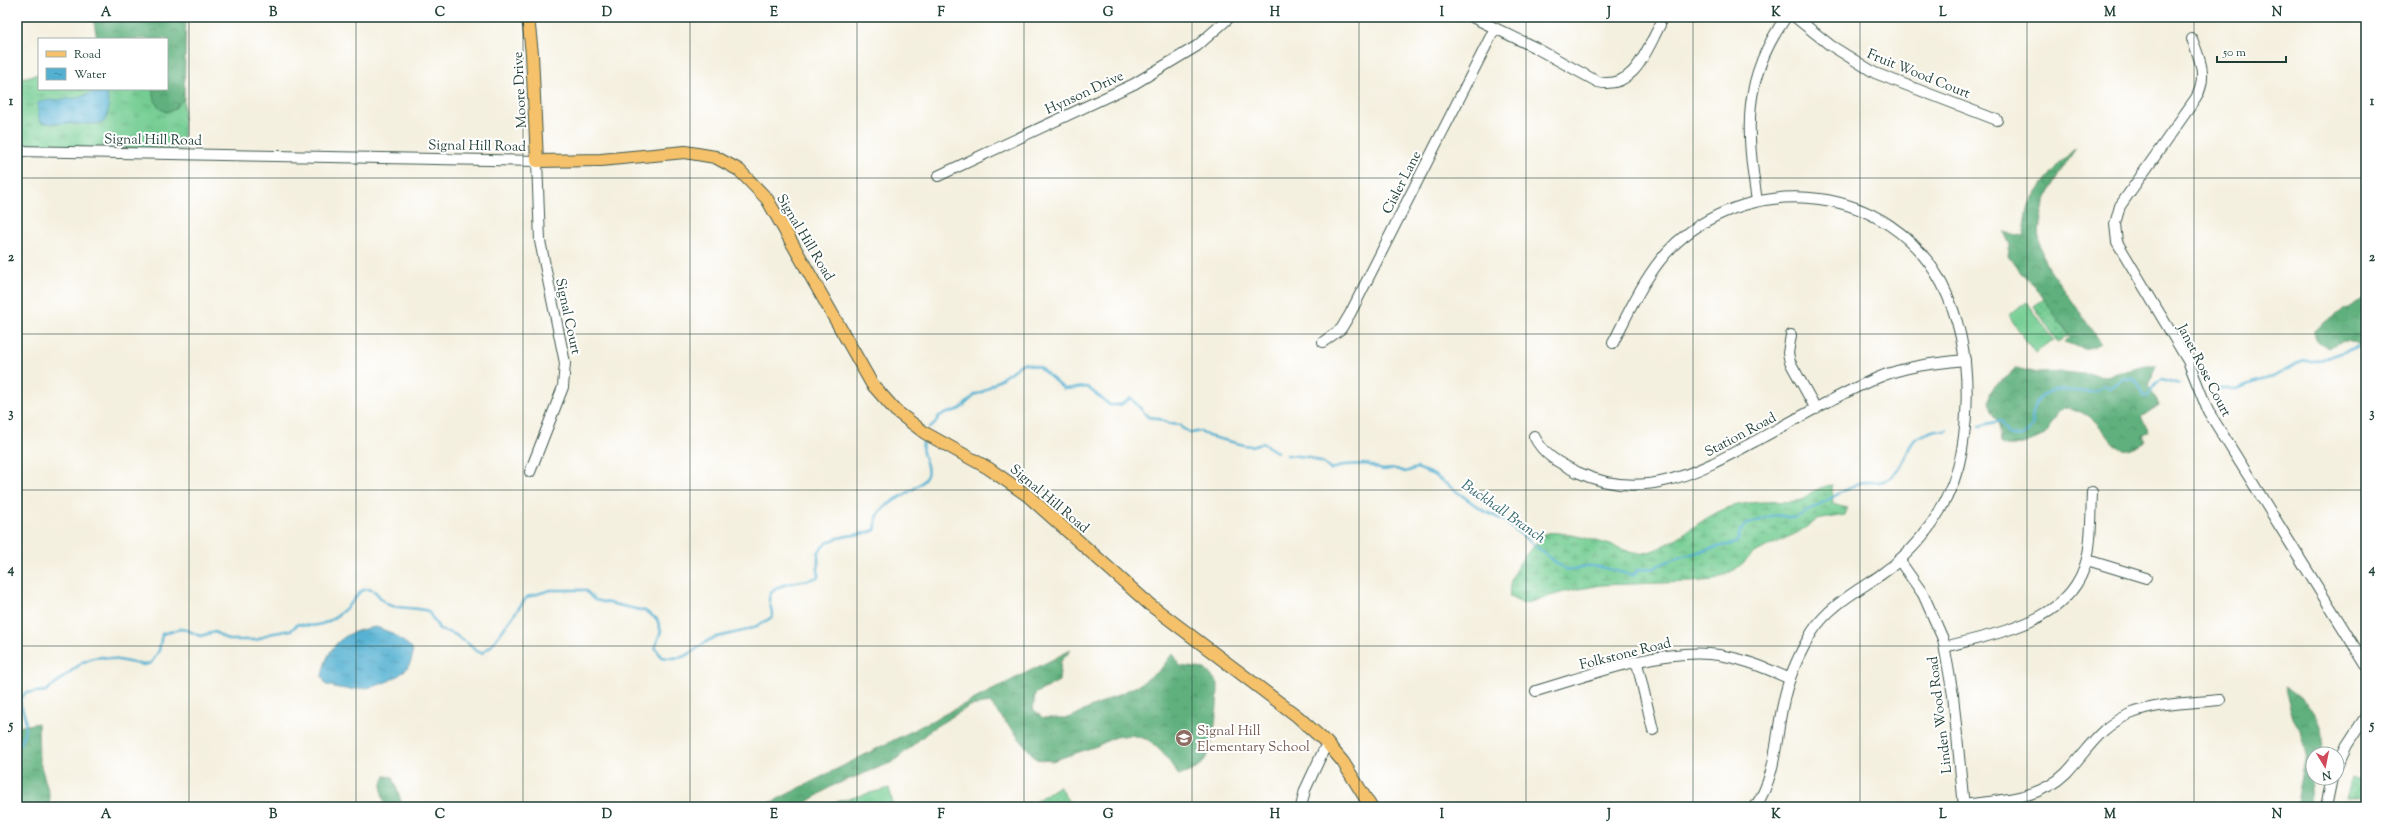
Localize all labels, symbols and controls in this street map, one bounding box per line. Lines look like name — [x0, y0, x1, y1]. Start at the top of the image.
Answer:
text: A — [101, 4, 112, 22]
text: B — [269, 4, 278, 22]
text: C — [435, 4, 445, 22]
text: D — [602, 4, 612, 22]
text: E — [770, 4, 778, 22]
text: F — [937, 4, 945, 22]
text: G — [1103, 4, 1114, 22]
text: H — [1270, 4, 1281, 22]
text: I — [1440, 4, 1445, 22]
text: J — [1606, 4, 1611, 22]
text: K — [1771, 4, 1781, 22]
text: L — [1939, 4, 1947, 22]
text: M — [2104, 4, 2116, 22]
text: N — [2272, 4, 2283, 22]
legend — [38, 38, 168, 90]
scale bar — [2217, 38, 2286, 64]
text: 50 m — [2222, 44, 2246, 62]
street label: Fruit Wood Court — [1864, 45, 1973, 105]
text: Road — [74, 46, 101, 64]
street label: Moore Drive — [509, 51, 533, 129]
text: Water — [74, 66, 107, 84]
street label: Hynson Drive — [1042, 67, 1127, 121]
text: 1 — [9, 93, 14, 111]
text: 1 — [2370, 93, 2375, 111]
street label: Signal Hill Road — [104, 130, 202, 152]
street label: Signal Hill Road — [428, 136, 526, 158]
street label: Cisler Lane — [1378, 148, 1427, 218]
street label: Signal Hill Road — [770, 191, 838, 285]
text: 2 — [8, 249, 15, 267]
text: 2 — [2369, 249, 2376, 267]
street label: Signal Court — [549, 277, 585, 357]
street label: Janet Rose Court — [2171, 320, 2235, 421]
text: 3 — [8, 405, 14, 423]
text: 3 — [2369, 405, 2375, 423]
street label: Station Road — [1702, 408, 1780, 463]
street label: Signal Hill Road — [1005, 460, 1093, 539]
water label: Buckhall Branch — [1457, 475, 1550, 549]
text: 4 — [7, 561, 15, 579]
text: 4 — [2368, 561, 2376, 579]
street label: Folkstone Road — [1578, 634, 1674, 676]
street label: Linden Wood Road — [1924, 655, 1958, 775]
text: 5 — [8, 717, 14, 735]
text: 5 — [2369, 717, 2375, 735]
place label: Signal Hill Elementary School — [1197, 722, 1310, 758]
school or university icon: Signal Hill Elementary School — [1174, 728, 1194, 748]
north arrow — [2305, 746, 2345, 786]
text: N — [2321, 766, 2333, 784]
text: A — [101, 806, 112, 824]
text: B — [269, 806, 278, 824]
text: C — [435, 806, 445, 824]
text: D — [602, 806, 612, 824]
text: E — [770, 806, 778, 824]
text: F — [937, 806, 945, 824]
text: G — [1103, 806, 1114, 824]
text: H — [1270, 806, 1281, 824]
text: I — [1440, 806, 1445, 824]
text: J — [1606, 806, 1611, 824]
text: K — [1771, 806, 1781, 824]
text: L — [1939, 806, 1947, 824]
text: M — [2104, 806, 2116, 824]
text: N — [2272, 806, 2283, 824]

